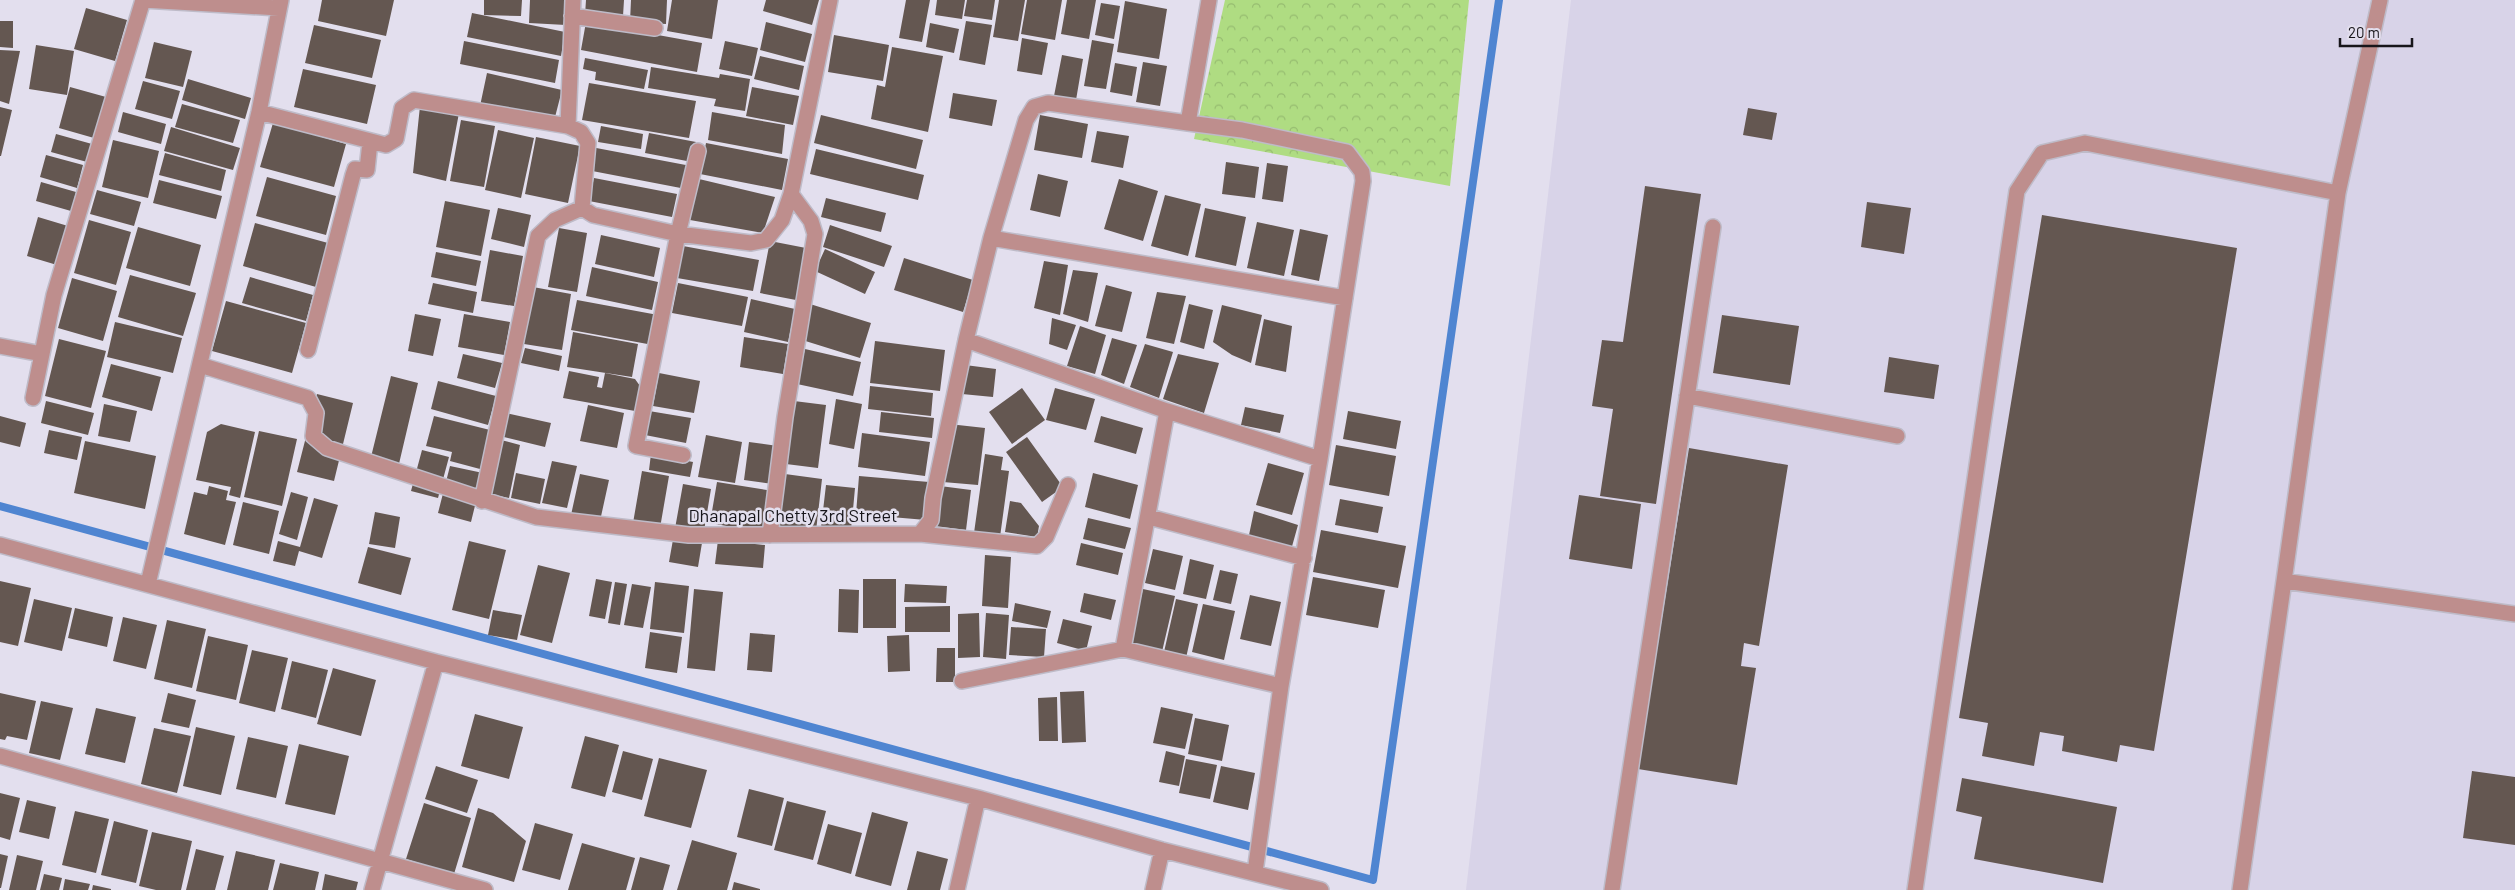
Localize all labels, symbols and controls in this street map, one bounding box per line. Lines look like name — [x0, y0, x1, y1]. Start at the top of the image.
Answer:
scale bar — [2340, 15, 2412, 47]
text: 20 m — [2348, 23, 2380, 41]
street label: Dhanapal Chetty 3rd Street — [688, 504, 898, 526]

